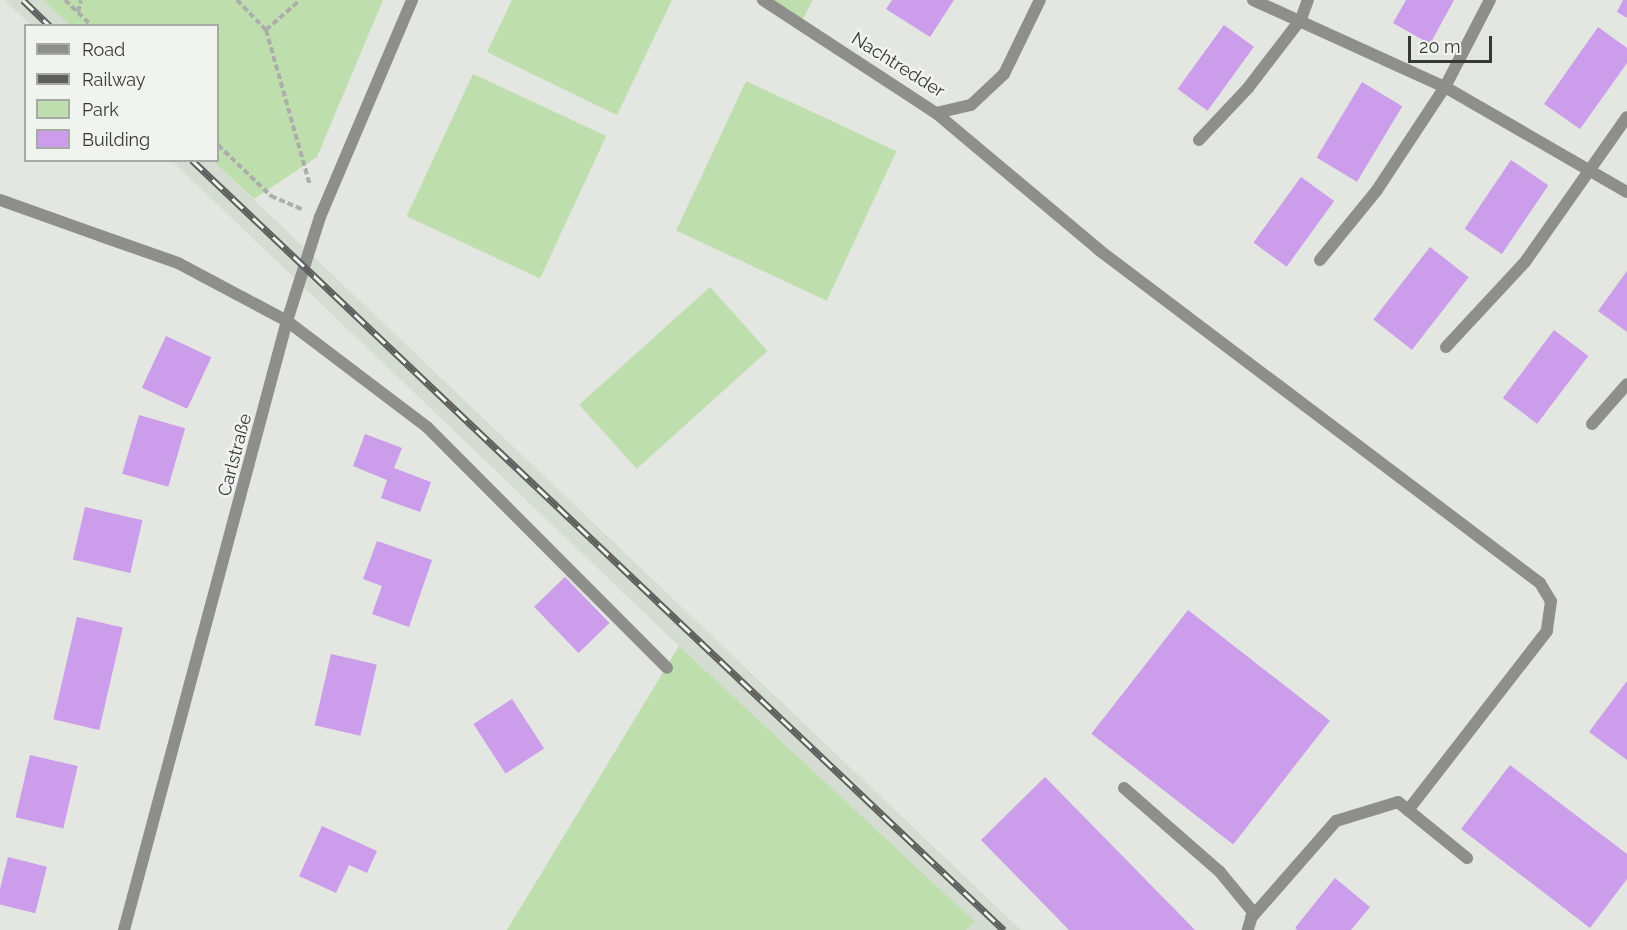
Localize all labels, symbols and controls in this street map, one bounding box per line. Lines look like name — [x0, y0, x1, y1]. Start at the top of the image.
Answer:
legend — [24, 24, 219, 162]
scale bar — [1411, 24, 1495, 62]
street label: Nachtredder — [847, 28, 949, 102]
text: 20 m — [1419, 36, 1461, 57]
text: Road — [82, 39, 125, 60]
text: Railway — [82, 69, 146, 90]
text: Park — [82, 99, 119, 120]
text: Building — [82, 129, 150, 150]
street label: Carlstraße — [214, 411, 256, 499]

